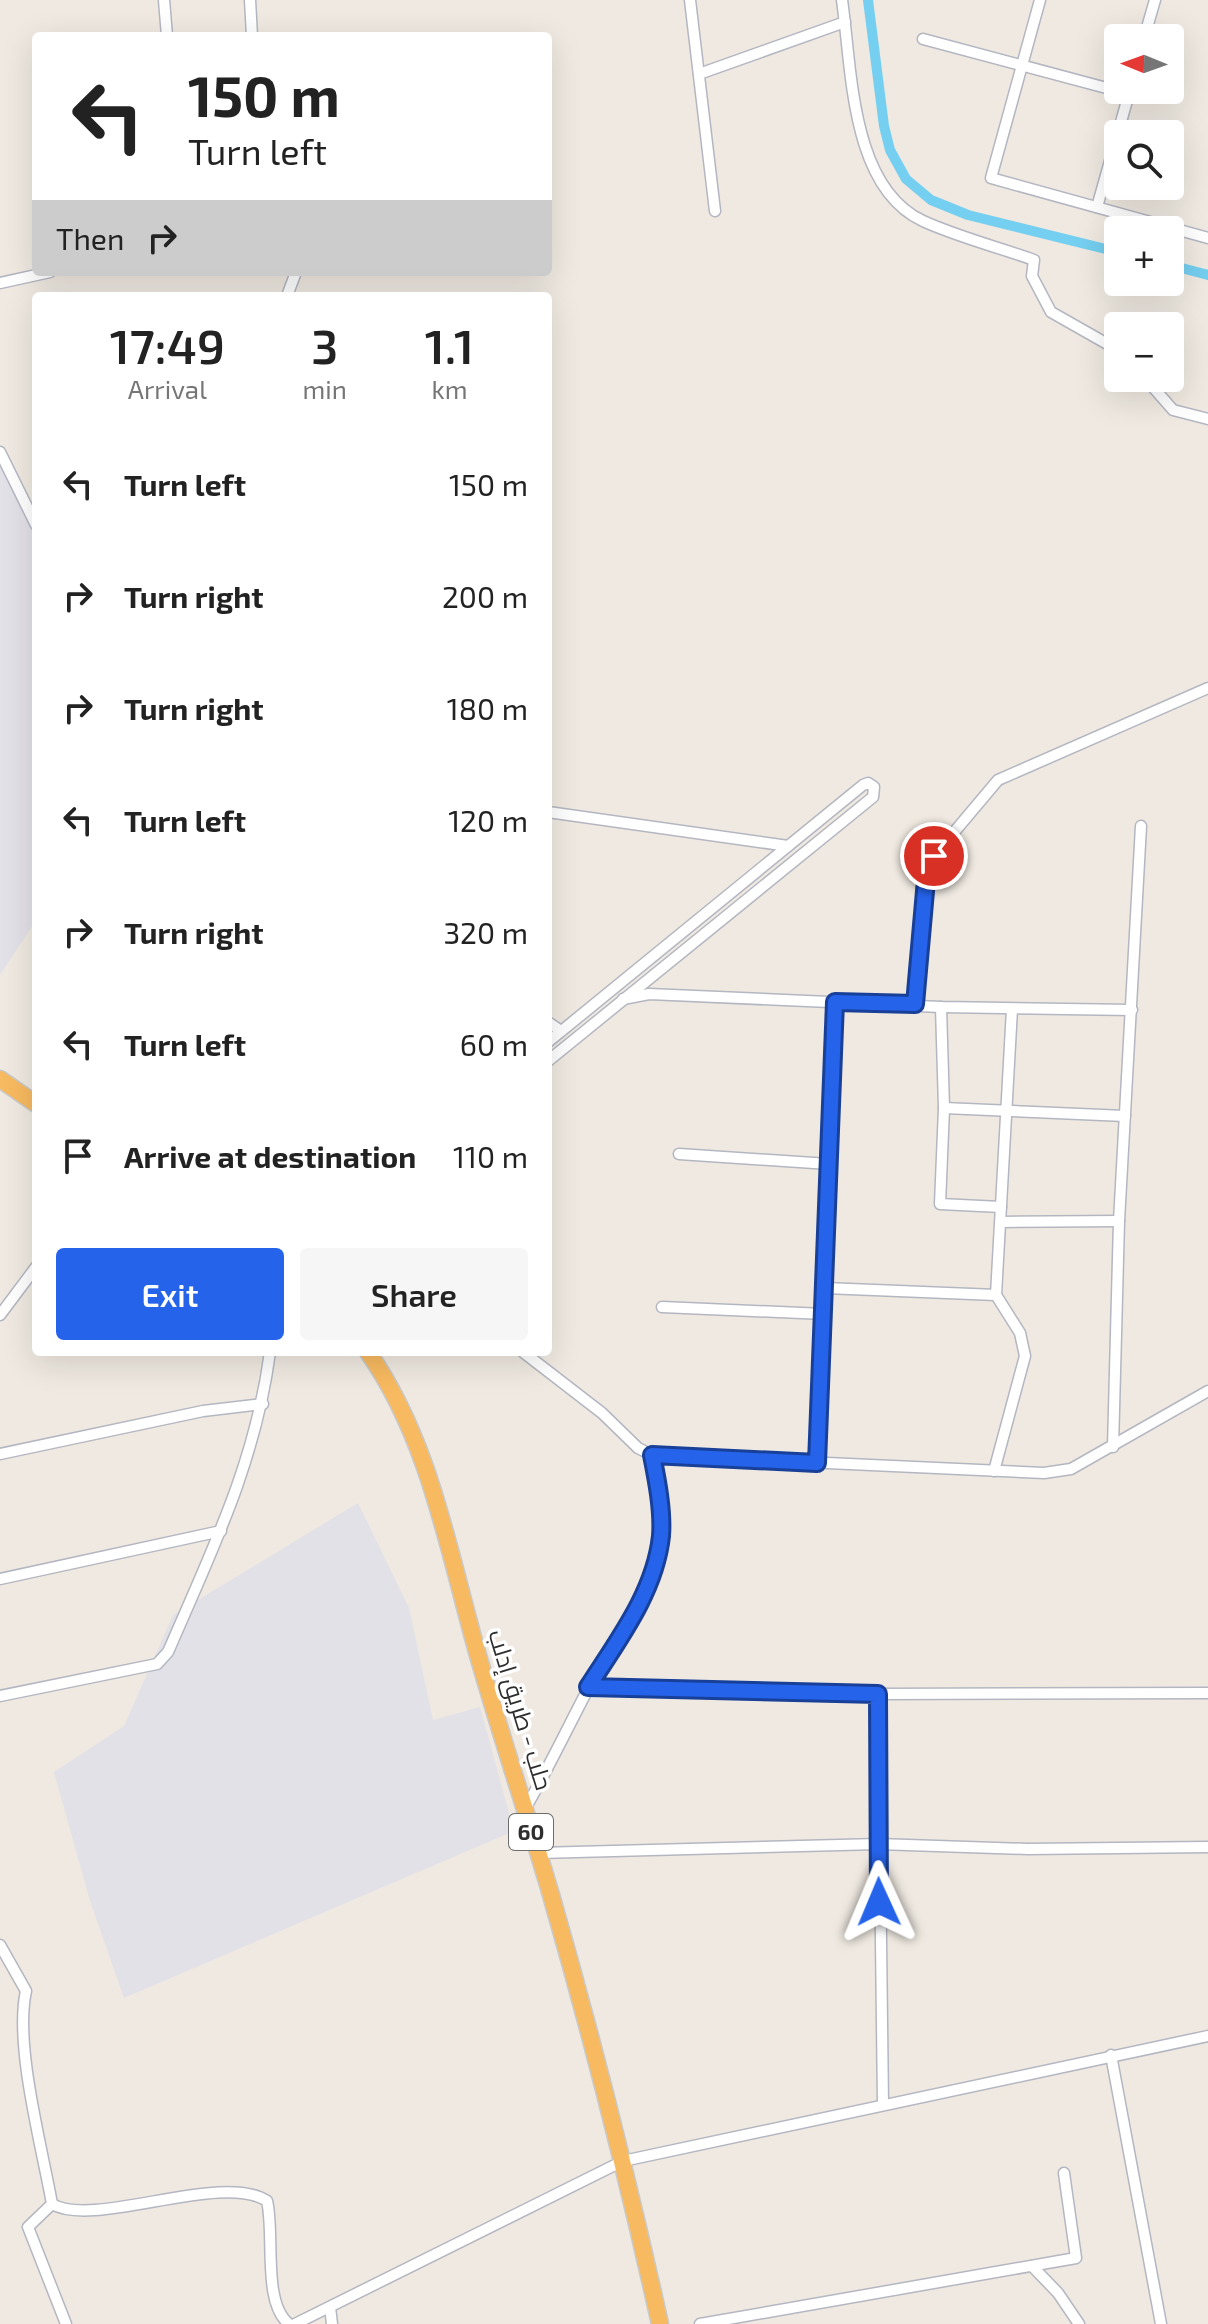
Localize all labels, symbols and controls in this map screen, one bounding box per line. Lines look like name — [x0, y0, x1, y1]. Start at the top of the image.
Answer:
north arrow — [1104, 24, 1184, 104]
map controls — [1104, 24, 1184, 392]
text: 150 m — [188, 61, 340, 128]
icon: left — [56, 64, 160, 168]
button: search — [1104, 120, 1184, 200]
text: Turn left — [188, 129, 327, 172]
icon: right — [140, 216, 184, 260]
button: + — [1104, 216, 1184, 296]
text: Then — [56, 220, 124, 256]
button: − — [1104, 312, 1184, 392]
text: 17:49 — [110, 316, 225, 374]
text: 3 — [311, 316, 338, 374]
text: 1.1 — [425, 316, 474, 374]
text: Arrival — [128, 373, 207, 404]
text: min — [303, 373, 347, 404]
text: km — [431, 373, 467, 404]
icon: left — [56, 462, 100, 506]
text: Turn left — [124, 466, 246, 502]
text: 150 m — [449, 466, 528, 502]
icon: right — [56, 574, 100, 618]
text: Turn right — [124, 578, 264, 614]
text: 200 m — [442, 578, 528, 614]
icon: right — [56, 686, 100, 730]
text: Turn right — [124, 690, 264, 726]
text: 180 m — [447, 690, 528, 726]
icon: left — [56, 798, 100, 842]
text: Turn left — [124, 802, 246, 838]
text: 120 m — [448, 802, 528, 838]
pin — [900, 822, 968, 890]
icon: arrive — [912, 834, 956, 878]
icon: right — [56, 910, 100, 954]
text: Turn right — [124, 914, 264, 950]
text: 320 m — [443, 914, 528, 950]
icon: left — [56, 1022, 100, 1066]
text: Turn left — [124, 1026, 246, 1062]
text: 60 m — [460, 1026, 528, 1062]
icon: arrive — [56, 1134, 100, 1178]
text: Arrive at destination — [124, 1138, 416, 1174]
text: 110 m — [453, 1138, 528, 1174]
button: Exit — [56, 1248, 284, 1340]
button: Share — [300, 1248, 528, 1340]
street label: حلب - طريق إدلب — [481, 1626, 560, 1794]
road number: 60 — [509, 1814, 553, 1850]
position arrow — [837, 1860, 921, 1944]

